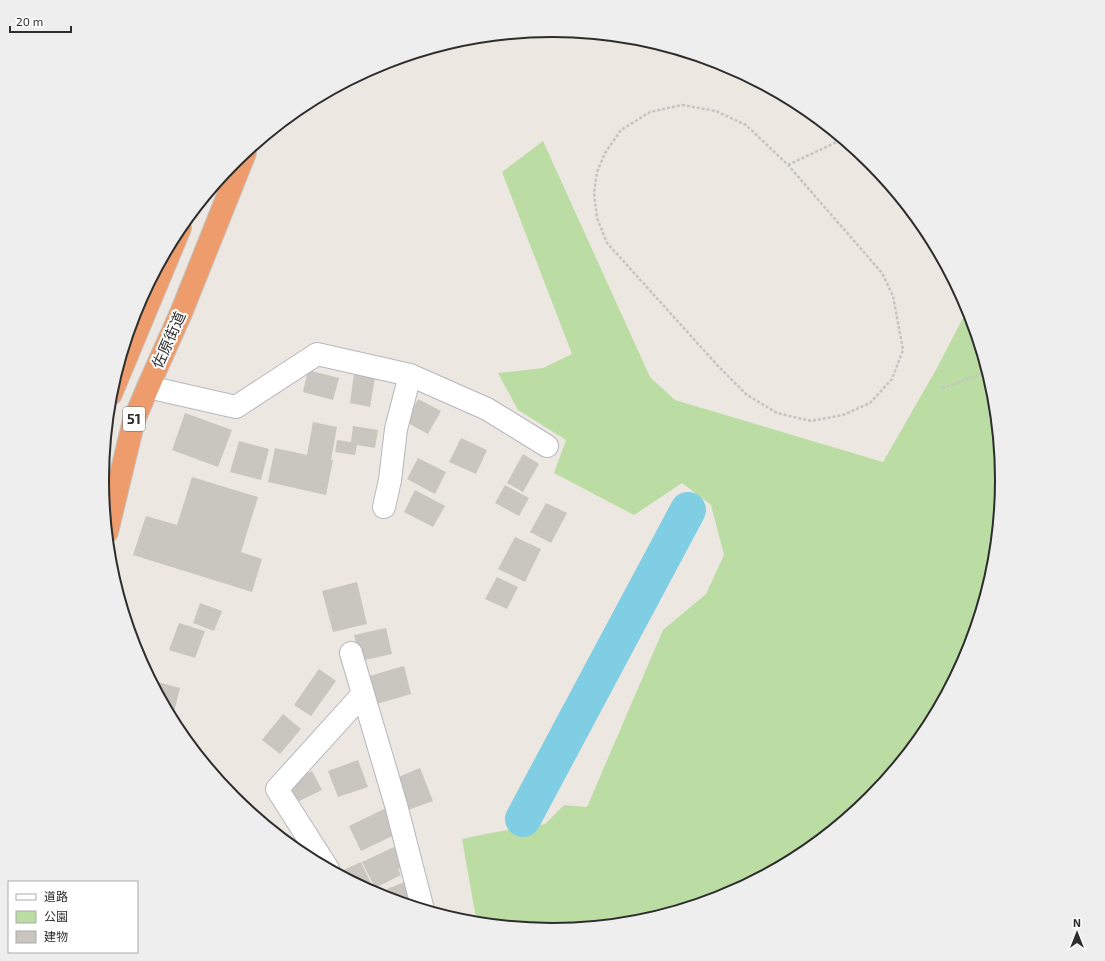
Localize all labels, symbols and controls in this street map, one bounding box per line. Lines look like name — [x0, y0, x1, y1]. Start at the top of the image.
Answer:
scale bar — [10, 8, 71, 34]
text: 20 m — [16, 14, 43, 28]
street label: 佐原街道 — [148, 309, 189, 371]
road number: 51 — [123, 407, 145, 431]
legend — [8, 881, 138, 953]
text: 道路 — [44, 889, 68, 903]
text: 公園 — [44, 909, 68, 923]
north arrow — [1057, 913, 1097, 953]
text: N — [1073, 916, 1081, 929]
text: 建物 — [44, 929, 68, 943]

